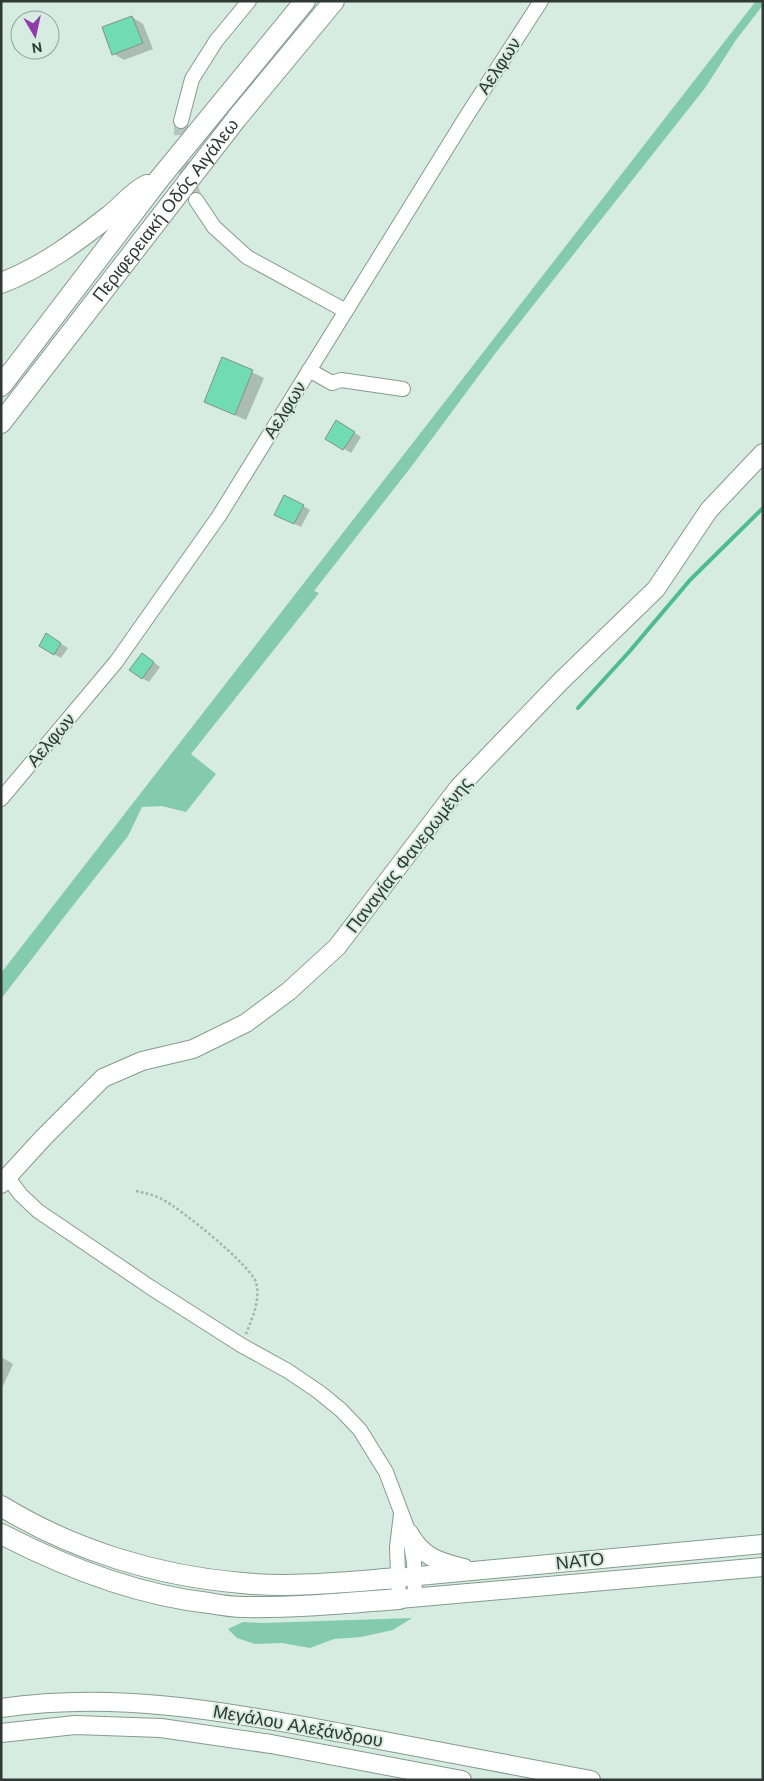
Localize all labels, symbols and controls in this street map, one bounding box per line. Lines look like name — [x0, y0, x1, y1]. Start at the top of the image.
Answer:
north arrow — [10, 10, 60, 60]
street label: Αελφων — [472, 33, 526, 99]
text: N — [31, 38, 43, 58]
street label: Περιφερειακή Οδός Αιγάλεω — [87, 114, 244, 307]
street label: Αελφων — [258, 377, 312, 443]
street label: Αελφων — [21, 708, 81, 772]
street label: Παναγίας Φανερωμένης — [340, 772, 478, 938]
street label: ΝΑΤΟ — [555, 1547, 605, 1575]
street label: Μεγάλου Αλεξάνδρου — [211, 1699, 385, 1753]

